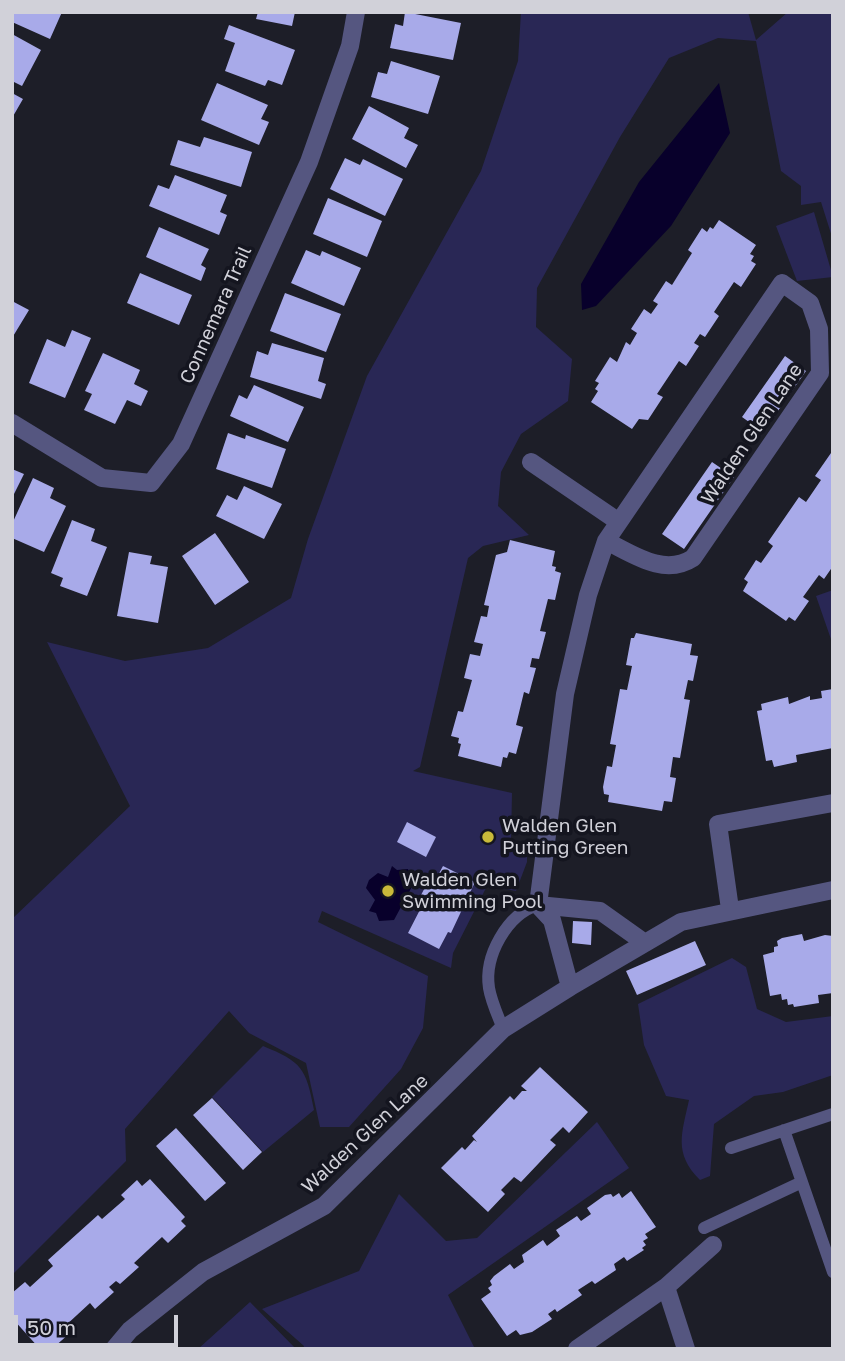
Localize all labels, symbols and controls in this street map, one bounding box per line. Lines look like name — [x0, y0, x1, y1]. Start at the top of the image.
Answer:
street label: Connemara Trail — [175, 243, 257, 387]
street label: Walden Glen Lane — [697, 359, 807, 509]
place label: Walden Glen Putting Green — [502, 815, 629, 859]
marker: Walden Glen Putting Green — [480, 829, 496, 845]
place label: Walden Glen Swimming Pool — [402, 869, 542, 913]
marker: Walden Glen Swimming Pool — [380, 883, 396, 899]
street label: Walden Glen Lane — [297, 1070, 433, 1198]
scale bar — [18, 1302, 182, 1346]
text: 50 m — [27, 1314, 76, 1340]

